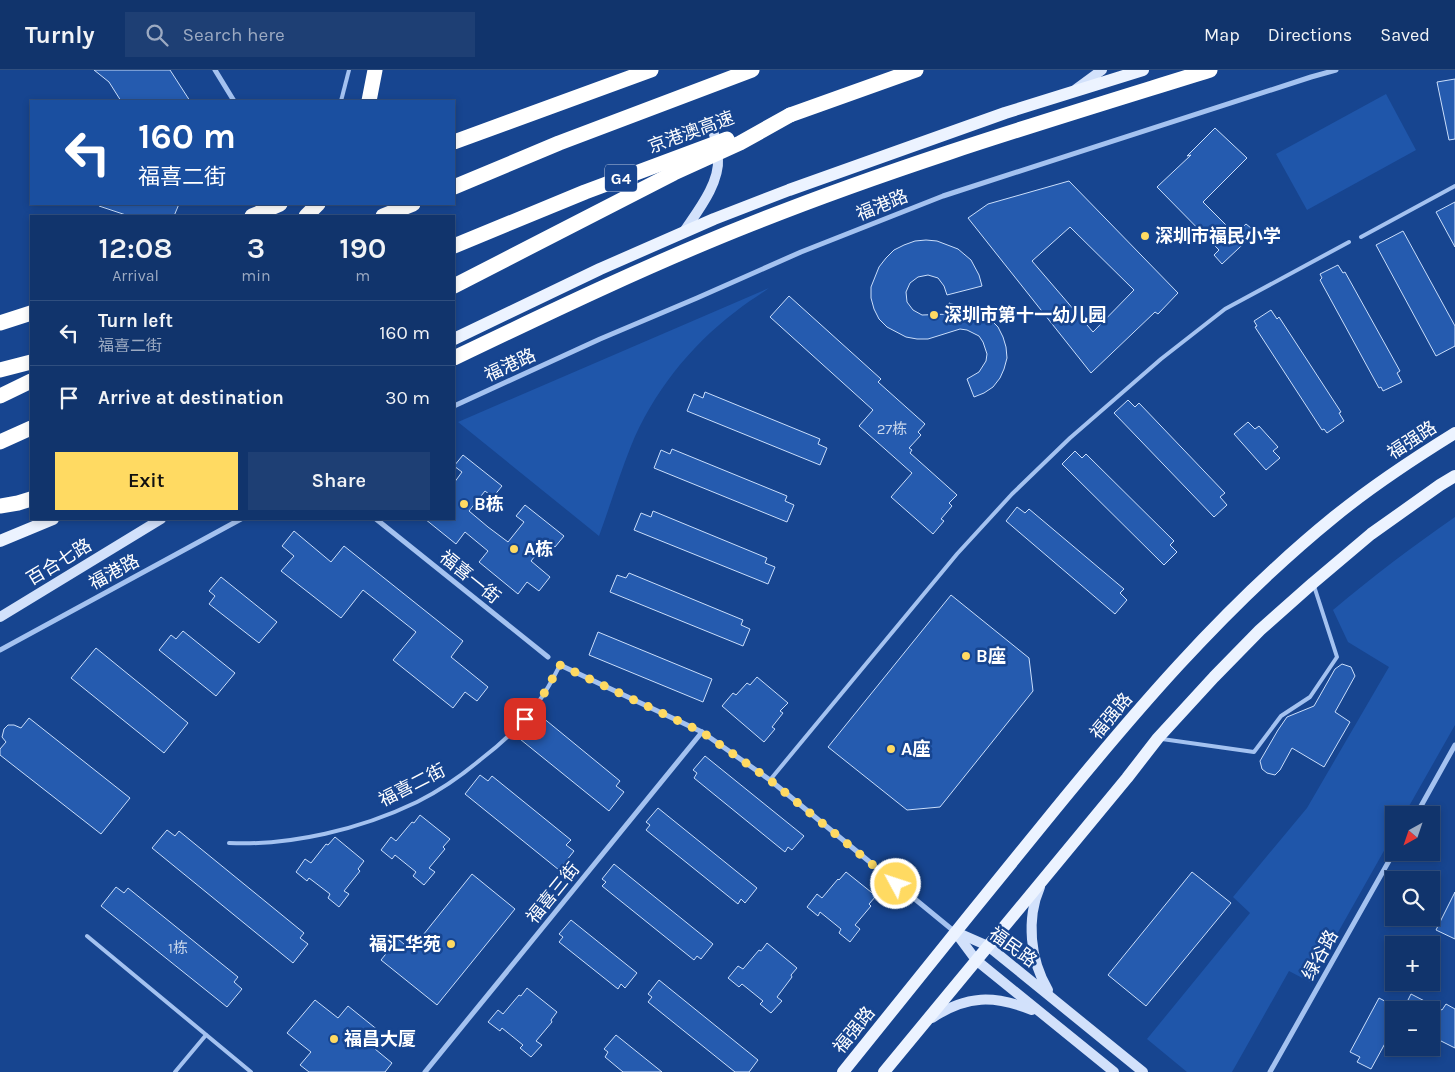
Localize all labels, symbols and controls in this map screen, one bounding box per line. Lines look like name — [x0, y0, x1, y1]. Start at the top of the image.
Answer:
search box — [125, 12, 475, 57]
text: Turnly — [25, 21, 95, 49]
icon: search — [143, 21, 171, 49]
text: Search here — [183, 24, 285, 46]
text: Map — [1204, 24, 1240, 46]
text: Directions — [1268, 24, 1352, 46]
text: Saved — [1380, 24, 1430, 46]
street label: 京港澳高速 — [645, 106, 737, 158]
text: 160 m — [138, 116, 236, 157]
icon: left — [55, 120, 120, 185]
text: 福喜二街 — [138, 164, 226, 190]
road number: G4 — [605, 165, 637, 192]
street label: 福港路 — [853, 185, 911, 225]
place label: 深圳市福民小学 — [1155, 225, 1281, 247]
text: 12:08 — [99, 230, 173, 266]
text: 3 — [247, 230, 265, 266]
text: 190 — [339, 230, 386, 266]
marker: 深圳市福民小学 — [1139, 230, 1151, 242]
text: Arrival — [112, 266, 159, 285]
text: min — [241, 266, 271, 285]
text: m — [355, 266, 370, 285]
place label: 深圳市第十一幼儿园 — [944, 304, 1106, 326]
marker: 深圳市第十一幼儿园 — [928, 309, 940, 321]
text: Turn left — [98, 310, 173, 332]
icon: left — [55, 319, 83, 347]
text: 160 m — [379, 322, 430, 344]
text: 福喜二街 — [98, 336, 162, 355]
street label: 福港路 — [481, 344, 539, 386]
icon: arrive — [55, 384, 83, 412]
text: Arrive at destination — [98, 387, 284, 409]
text: 30 m — [385, 387, 430, 409]
street label: 福强路 — [1383, 416, 1441, 464]
house number: 27栋 — [877, 420, 907, 438]
button: Exit — [55, 452, 238, 510]
button: Share — [248, 452, 430, 510]
place label: B栋 — [474, 493, 504, 515]
marker: B栋 — [458, 498, 470, 510]
street label: 百合七路 — [22, 534, 96, 590]
place label: A栋 — [524, 538, 553, 560]
marker: A栋 — [508, 543, 520, 555]
street label: 福喜一街 — [435, 546, 505, 608]
street label: 福港路 — [85, 550, 143, 594]
place label: B座 — [976, 645, 1006, 667]
marker: B座 — [960, 650, 972, 662]
street label: 福强路 — [1085, 688, 1137, 744]
pin — [504, 698, 546, 740]
icon: arrive — [511, 705, 539, 733]
place label: A座 — [901, 738, 930, 760]
marker: A座 — [885, 743, 897, 755]
street label: 福喜二街 — [375, 759, 449, 811]
north arrow — [1385, 806, 1440, 861]
map controls — [1385, 806, 1440, 1056]
position arrow — [869, 857, 921, 909]
street label: 福喜三街 — [522, 858, 584, 928]
button: search — [1385, 871, 1440, 926]
street label: 福民路 — [985, 922, 1041, 972]
street label: 绿谷路 — [1297, 926, 1343, 984]
place label: 福汇华苑 — [369, 933, 441, 955]
button: + — [1385, 936, 1440, 991]
marker: 福汇华苑 — [445, 938, 457, 950]
house number: 1栋 — [168, 939, 188, 957]
button: − — [1385, 1001, 1440, 1056]
street label: 福强路 — [828, 1002, 880, 1058]
place label: 福昌大厦 — [344, 1028, 416, 1050]
marker: 福昌大厦 — [328, 1033, 340, 1045]

